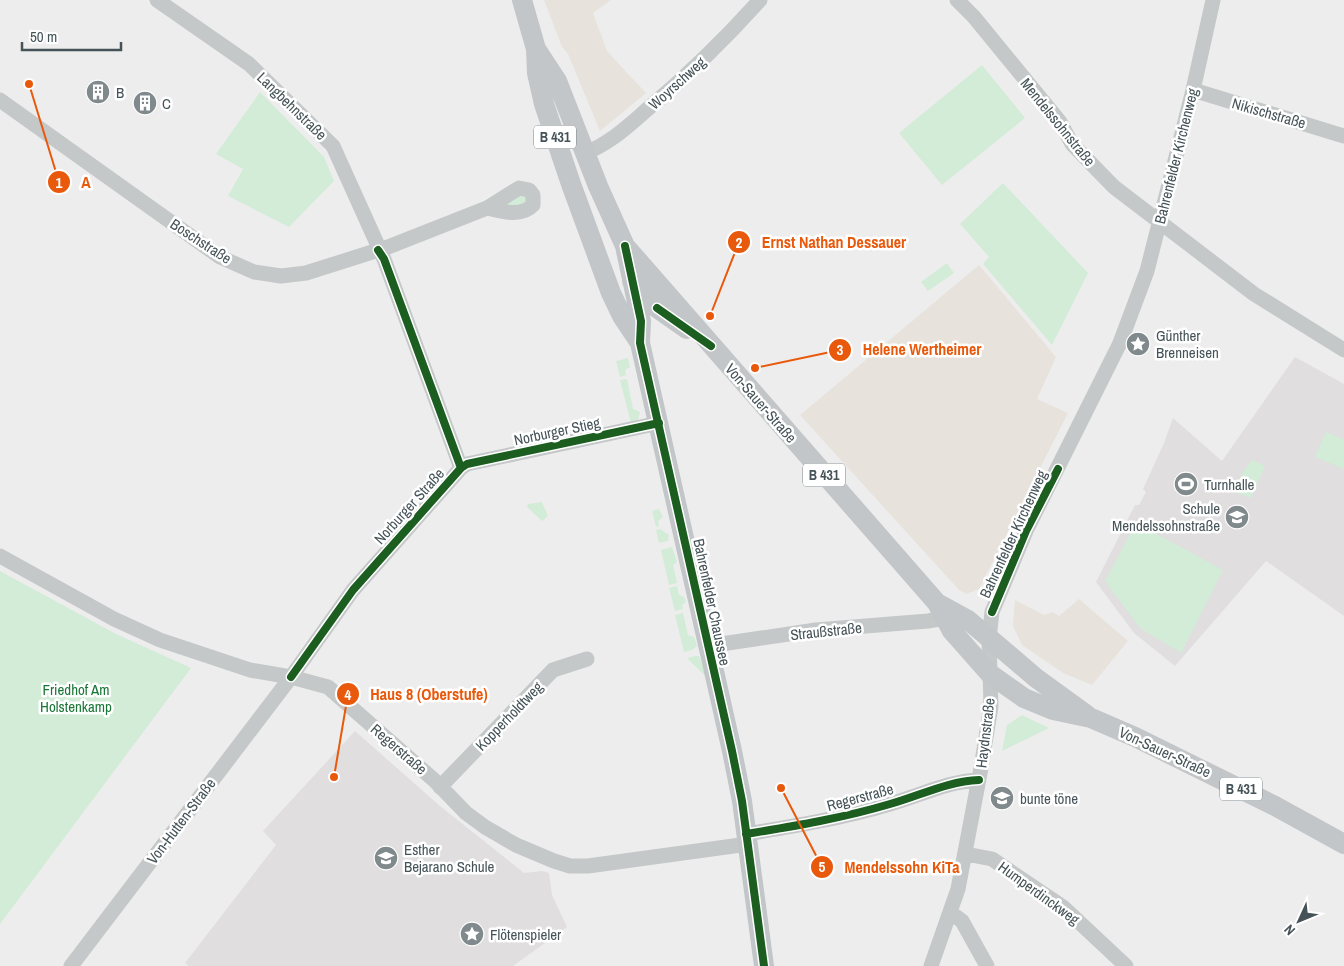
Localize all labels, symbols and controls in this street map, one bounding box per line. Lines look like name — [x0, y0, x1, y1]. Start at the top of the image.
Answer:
scale bar — [22, 20, 121, 52]
text: 50 m — [30, 26, 57, 47]
street label: Woyrschweg — [644, 52, 710, 114]
street label: Langbehnstraße — [252, 67, 332, 145]
street label: Mendelssohnstraße — [1016, 73, 1100, 171]
building icon: B — [85, 79, 111, 105]
place label: B — [116, 82, 124, 103]
street label: Bahrenfelder Kirchenweg — [1149, 86, 1203, 226]
building icon: C — [132, 90, 158, 116]
street label: Nikischstraße — [1230, 92, 1309, 134]
place label: C — [162, 93, 171, 114]
road number: B 431 — [534, 125, 576, 148]
callout: A — [46, 167, 101, 198]
text: A — [81, 171, 91, 193]
text: 1 — [56, 172, 63, 193]
street label: Boschstraße — [166, 213, 236, 269]
callout: Ernst Nathan Dessauer — [727, 227, 916, 258]
text: Ernst Nathan Dessauer — [762, 231, 907, 253]
text: 2 — [736, 232, 743, 253]
place label: Günther Brenneisen — [1156, 325, 1219, 363]
place icon: Günther Brenneisen — [1125, 331, 1151, 357]
callout: Helene Wertheimer — [828, 334, 992, 365]
text: Helene Wertheimer — [863, 338, 982, 360]
text: 3 — [837, 339, 844, 360]
street label: Von-Sauer-Straße — [721, 359, 802, 447]
street label: Norburger Stieg — [512, 412, 602, 450]
street label: Norburger Straße — [369, 463, 449, 549]
road number: B 431 — [803, 464, 845, 486]
street label: Bahrenfelder Kirchenweg — [974, 467, 1052, 601]
sports icon: Turnhalle — [1173, 471, 1199, 497]
place label: Turnhalle — [1204, 474, 1254, 495]
place label: Schule Mendelssohnstraße — [1112, 498, 1220, 536]
school or university icon: Schule Mendelssohnstraße — [1224, 504, 1250, 530]
street label: Bahrenfelder Chaussee — [688, 537, 736, 668]
street label: Straußstraße — [789, 617, 863, 645]
street label: Kopperholdtweg — [471, 677, 548, 755]
park label: Friedhof Am Holstenkamp — [40, 679, 112, 717]
callout: Haus 8 (Oberstufe) — [335, 679, 497, 710]
text: Haus 8 (Oberstufe) — [370, 683, 488, 705]
text: 4 — [345, 684, 352, 705]
street label: Haydnstraße — [970, 697, 1000, 769]
street label: Regerstraße — [366, 719, 432, 779]
street label: Von-Sauer-Straße — [1116, 722, 1215, 783]
street label: Von-Hutten-Straße — [142, 774, 220, 868]
street label: Regerstraße — [824, 778, 896, 816]
road number: B 431 — [1220, 778, 1262, 801]
school or university icon: bunte töne — [989, 785, 1015, 811]
place label: bunte töne — [1020, 788, 1078, 809]
place label: Esther Bejarano Schule — [404, 839, 494, 877]
school or university icon: Esther Bejarano Schule — [373, 845, 399, 871]
callout: Mendelssohn KiTa — [809, 852, 969, 883]
text: 5 — [819, 856, 826, 877]
text: Mendelssohn KiTa — [845, 856, 960, 878]
street label: Humperdinckweg — [994, 856, 1084, 930]
north arrow — [1274, 896, 1324, 946]
place icon: Flötenspieler — [459, 921, 485, 947]
text: N — [1280, 921, 1299, 939]
place label: Flötenspieler — [490, 924, 561, 945]

